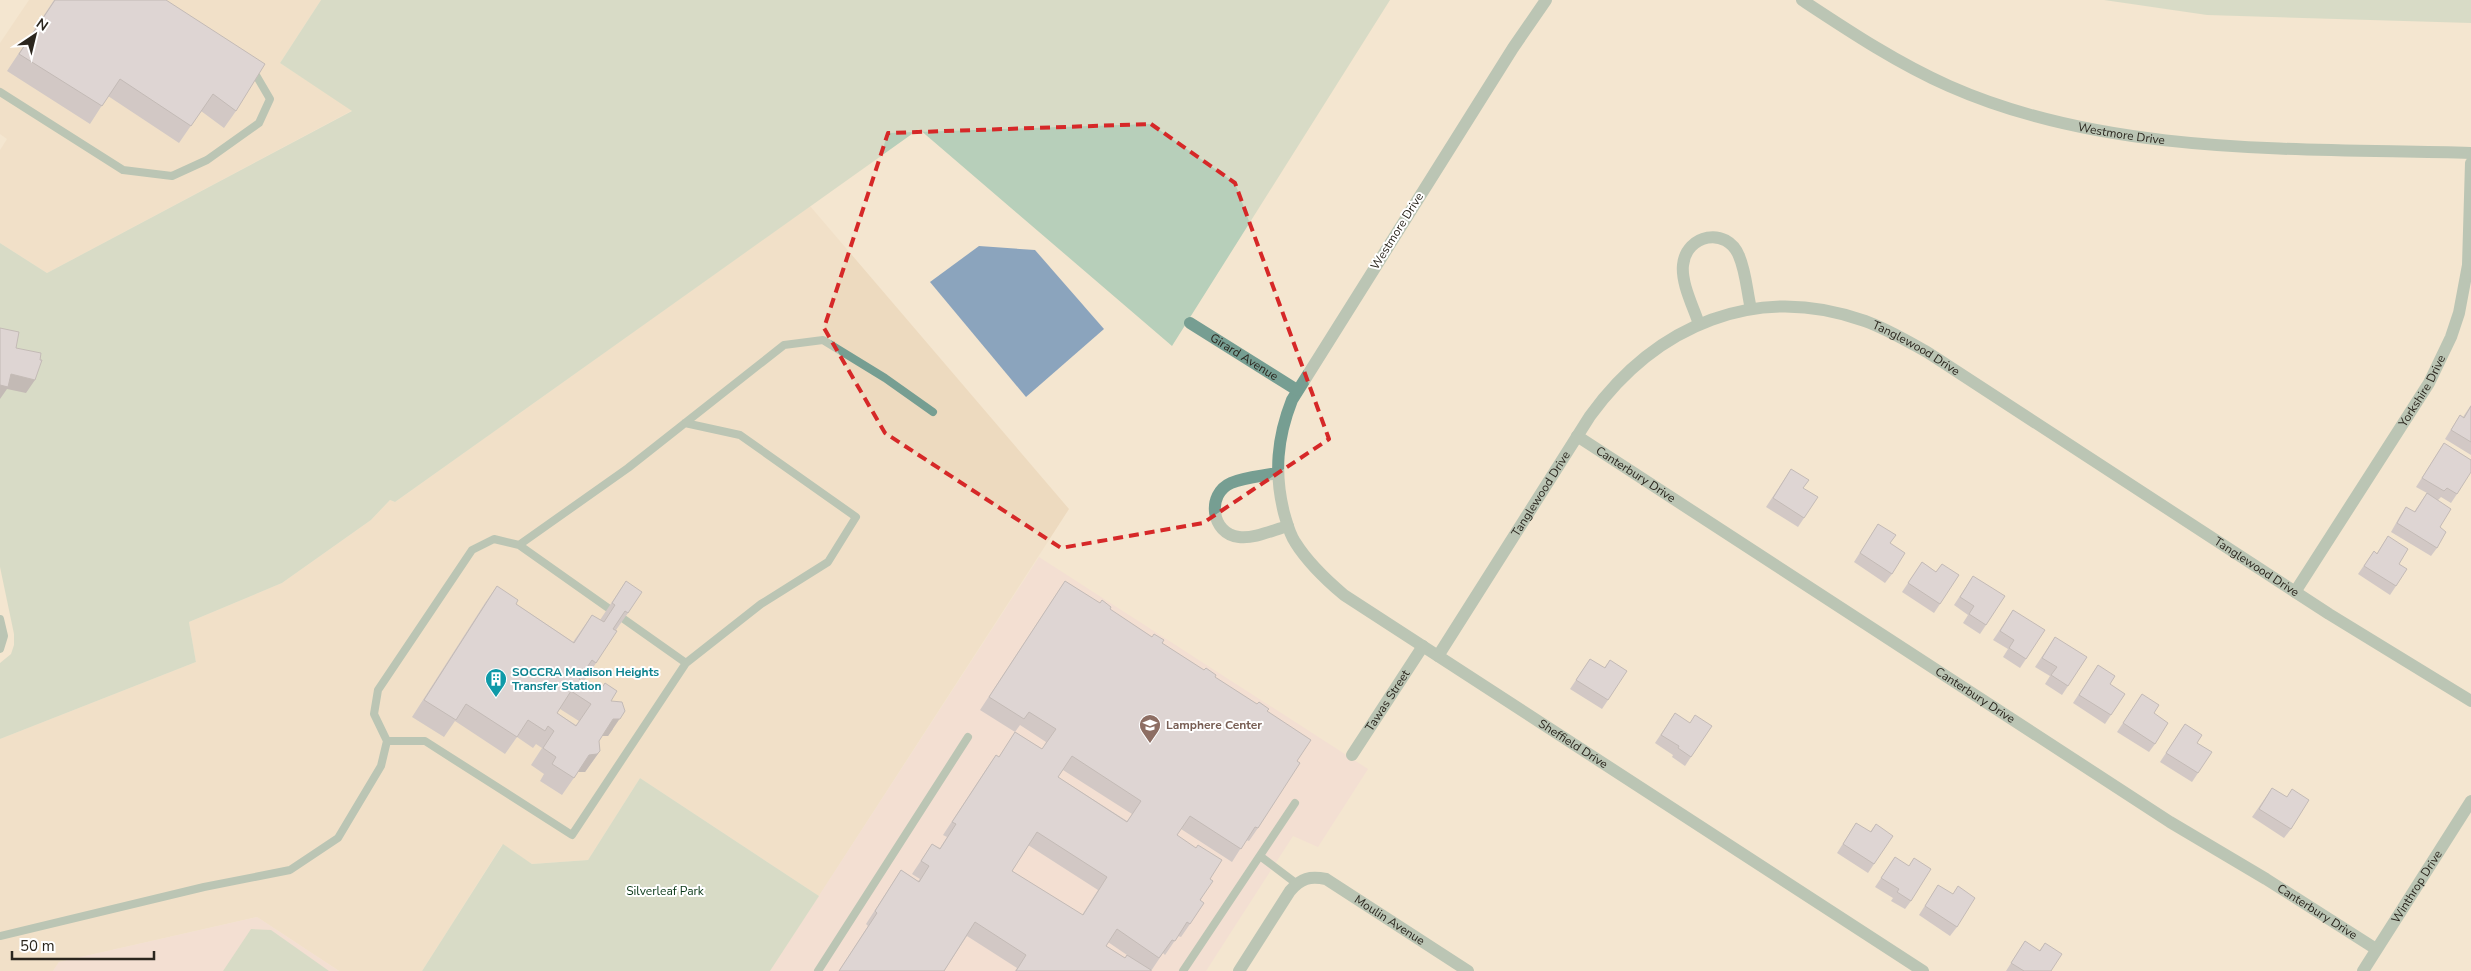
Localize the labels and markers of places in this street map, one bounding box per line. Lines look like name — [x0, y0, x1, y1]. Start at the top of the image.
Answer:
place label: SOCCRA Madison Heights Transfer Station — [512, 664, 659, 694]
building icon: SOCCRA Madison Heights Transfer Station — [484, 667, 508, 698]
school or university icon: Lamphere Center — [1138, 713, 1162, 744]
place label: Lamphere Center — [1166, 717, 1262, 733]

